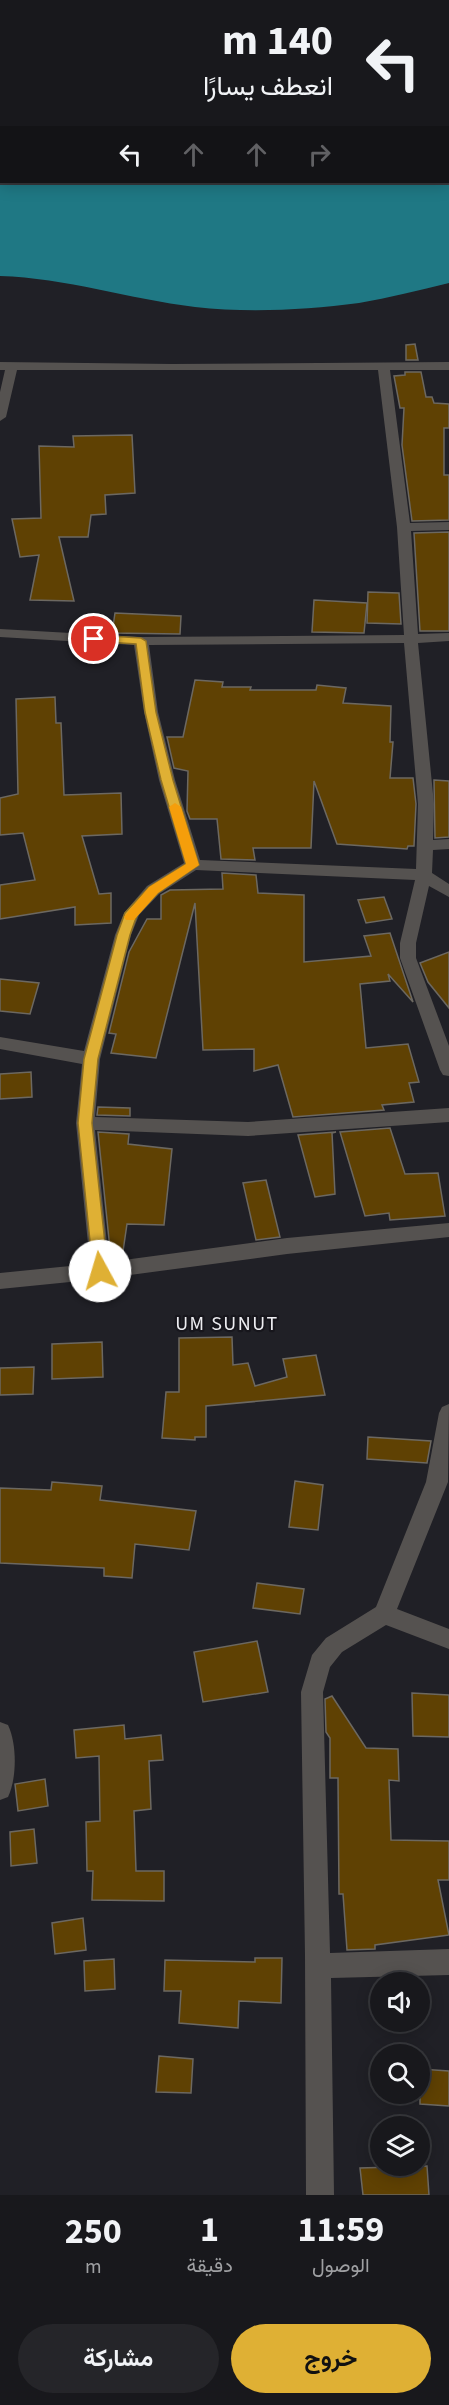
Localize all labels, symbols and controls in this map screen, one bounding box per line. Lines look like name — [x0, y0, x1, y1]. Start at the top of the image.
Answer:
text: 140 m — [222, 11, 333, 71]
icon: left — [354, 24, 432, 102]
text: انعطف يسارًا — [203, 67, 333, 106]
icon: left — [114, 138, 147, 171]
icon: ahead — [177, 138, 210, 171]
icon: ahead — [240, 138, 273, 171]
icon: right — [303, 138, 336, 171]
pin — [68, 613, 119, 664]
icon: arrive — [77, 622, 110, 655]
position arrow — [68, 1239, 132, 1303]
district label: UM SUNUT — [175, 1310, 279, 1338]
map controls — [370, 1972, 430, 2176]
button: sound — [370, 1972, 430, 2032]
button: search — [370, 2044, 430, 2104]
button: layers — [370, 2116, 430, 2176]
text: 1 — [200, 2204, 219, 2255]
text: 11:59 — [297, 2204, 384, 2255]
text: 250 — [65, 2206, 122, 2257]
text: دقيقة — [186, 2252, 233, 2280]
text: الوصول — [312, 2252, 370, 2280]
text: m — [85, 2253, 102, 2281]
button: مشاركة — [18, 2324, 219, 2393]
button: خروج — [231, 2324, 431, 2393]

